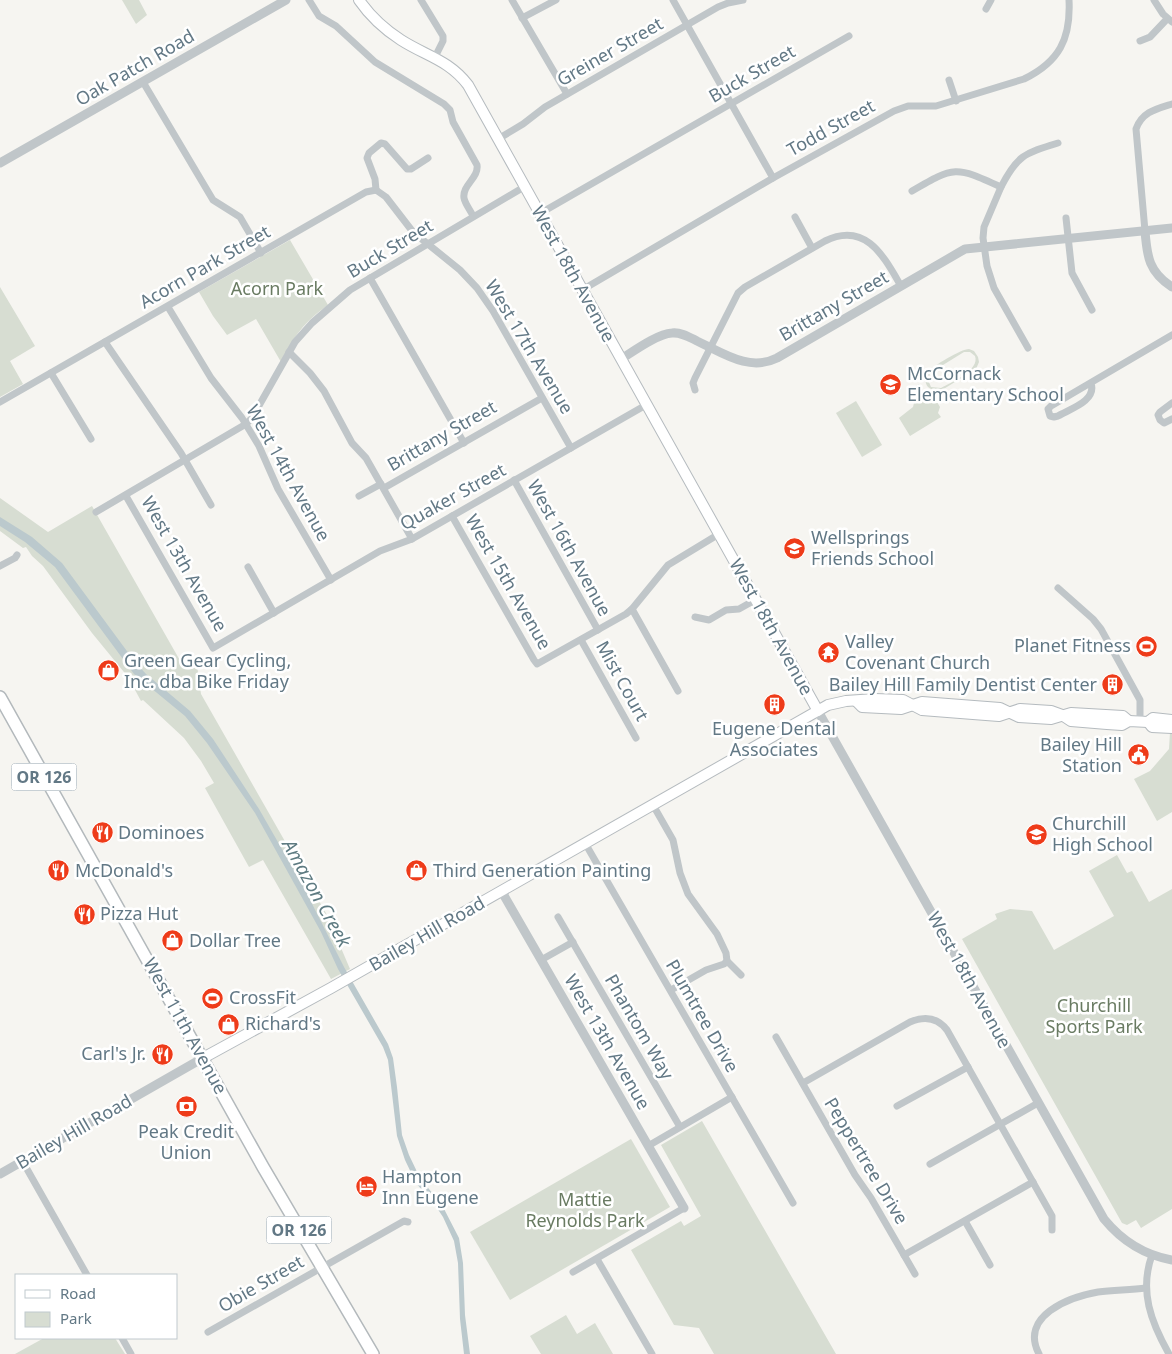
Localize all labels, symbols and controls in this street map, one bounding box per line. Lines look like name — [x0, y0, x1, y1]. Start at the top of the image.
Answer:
street label: Greiner Street — [552, 11, 667, 91]
street label: Oak Patch Road — [71, 23, 198, 111]
street label: Buck Street — [704, 38, 800, 108]
street label: Todd Street — [782, 93, 879, 161]
street label: West 18th Avenue — [526, 201, 621, 346]
street label: Buck Street — [342, 213, 437, 283]
street label: Acorn Park Street — [135, 219, 275, 313]
street label: Brittany Street — [775, 264, 893, 346]
street label: West 17th Avenue — [480, 275, 579, 418]
park label: Acorn Park — [231, 276, 324, 300]
place label: McCornack Elementary School — [907, 361, 1064, 406]
school or university icon: McCornack Elementary School — [879, 372, 903, 396]
street label: Brittany Street — [383, 394, 501, 476]
street label: West 14th Avenue — [241, 400, 336, 545]
street label: Quaker Street — [395, 457, 510, 535]
street label: West 16th Avenue — [522, 475, 617, 620]
street label: West 13th Avenue — [136, 491, 233, 636]
street label: West 15th Avenue — [460, 509, 557, 654]
place label: Wellsprings Friends School — [811, 525, 934, 570]
school or university icon: Wellsprings Friends School — [783, 536, 807, 560]
street label: West 18th Avenue — [724, 554, 819, 699]
place label: Valley Covenant Church — [845, 629, 990, 674]
place label: Planet Fitness — [1014, 633, 1131, 657]
sports icon: Planet Fitness — [1135, 634, 1159, 658]
street label: Mist Court — [591, 636, 655, 725]
temple icon: Valley Covenant Church — [817, 640, 841, 664]
place label: Green Gear Cycling, Inc. dba Bike Friday — [124, 648, 291, 693]
shop icon: Green Gear Cycling, Inc. dba Bike Friday — [96, 659, 120, 683]
place label: Bailey Hill Family Dentist Center — [829, 672, 1098, 696]
building icon: Bailey Hill Family Dentist Center — [1101, 673, 1125, 697]
building icon: Eugene Dental Associates — [762, 692, 786, 716]
place label: Eugene Dental Associates — [712, 716, 836, 761]
place label: Bailey Hill Station — [1040, 732, 1122, 777]
public building icon: Bailey Hill Station — [1126, 743, 1150, 767]
road number: OR 126 — [12, 764, 76, 790]
place label: Churchill High School — [1052, 811, 1153, 856]
place label: Dominoes — [118, 820, 204, 844]
restaurant icon: Dominoes — [90, 821, 114, 845]
school or university icon: Churchill High School — [1024, 822, 1048, 846]
water label: Amazon Creek — [276, 833, 358, 952]
place label: McDonald's — [75, 858, 173, 882]
place label: Third Generation Painting — [433, 858, 651, 882]
restaurant icon: McDonald's — [47, 859, 71, 883]
shop icon: Third Generation Painting — [405, 859, 429, 883]
street label: Bailey Hill Road — [364, 890, 489, 976]
place label: Pizza Hut — [100, 901, 179, 925]
restaurant icon: Pizza Hut — [72, 902, 96, 926]
street label: West 18th Avenue — [922, 907, 1017, 1052]
place label: Dollar Tree — [189, 928, 281, 952]
shop icon: Dollar Tree — [161, 929, 185, 953]
street label: West 11th Avenue — [138, 953, 233, 1098]
street label: Plumtree Drive — [661, 955, 745, 1076]
street label: West 13th Avenue — [559, 969, 656, 1114]
street label: Phantom Way — [600, 969, 680, 1084]
place label: CrossFit — [229, 985, 297, 1009]
sports icon: CrossFit — [201, 986, 225, 1010]
park label: Churchill Sports Park — [1045, 993, 1143, 1038]
place label: Richard's — [245, 1011, 321, 1035]
shop icon: Richard's — [217, 1012, 241, 1036]
place label: Carl's Jr. — [81, 1041, 146, 1065]
restaurant icon: Carl's Jr. — [150, 1042, 174, 1066]
street label: Bailey Hill Road — [11, 1088, 136, 1174]
street label: Peppertree Drive — [820, 1093, 914, 1228]
bank icon: Peak Credit Union — [174, 1095, 198, 1119]
place label: Peak Credit Union — [138, 1119, 235, 1164]
place label: Hampton Inn Eugene — [382, 1164, 479, 1209]
hotel icon: Hampton Inn Eugene — [354, 1175, 378, 1199]
park label: Mattie Reynolds Park — [525, 1187, 645, 1232]
road number: OR 126 — [266, 1216, 332, 1244]
street label: Obie Street — [213, 1249, 308, 1317]
legend — [15, 1274, 178, 1339]
text: Road — [60, 1283, 96, 1303]
text: Park — [60, 1308, 92, 1328]

